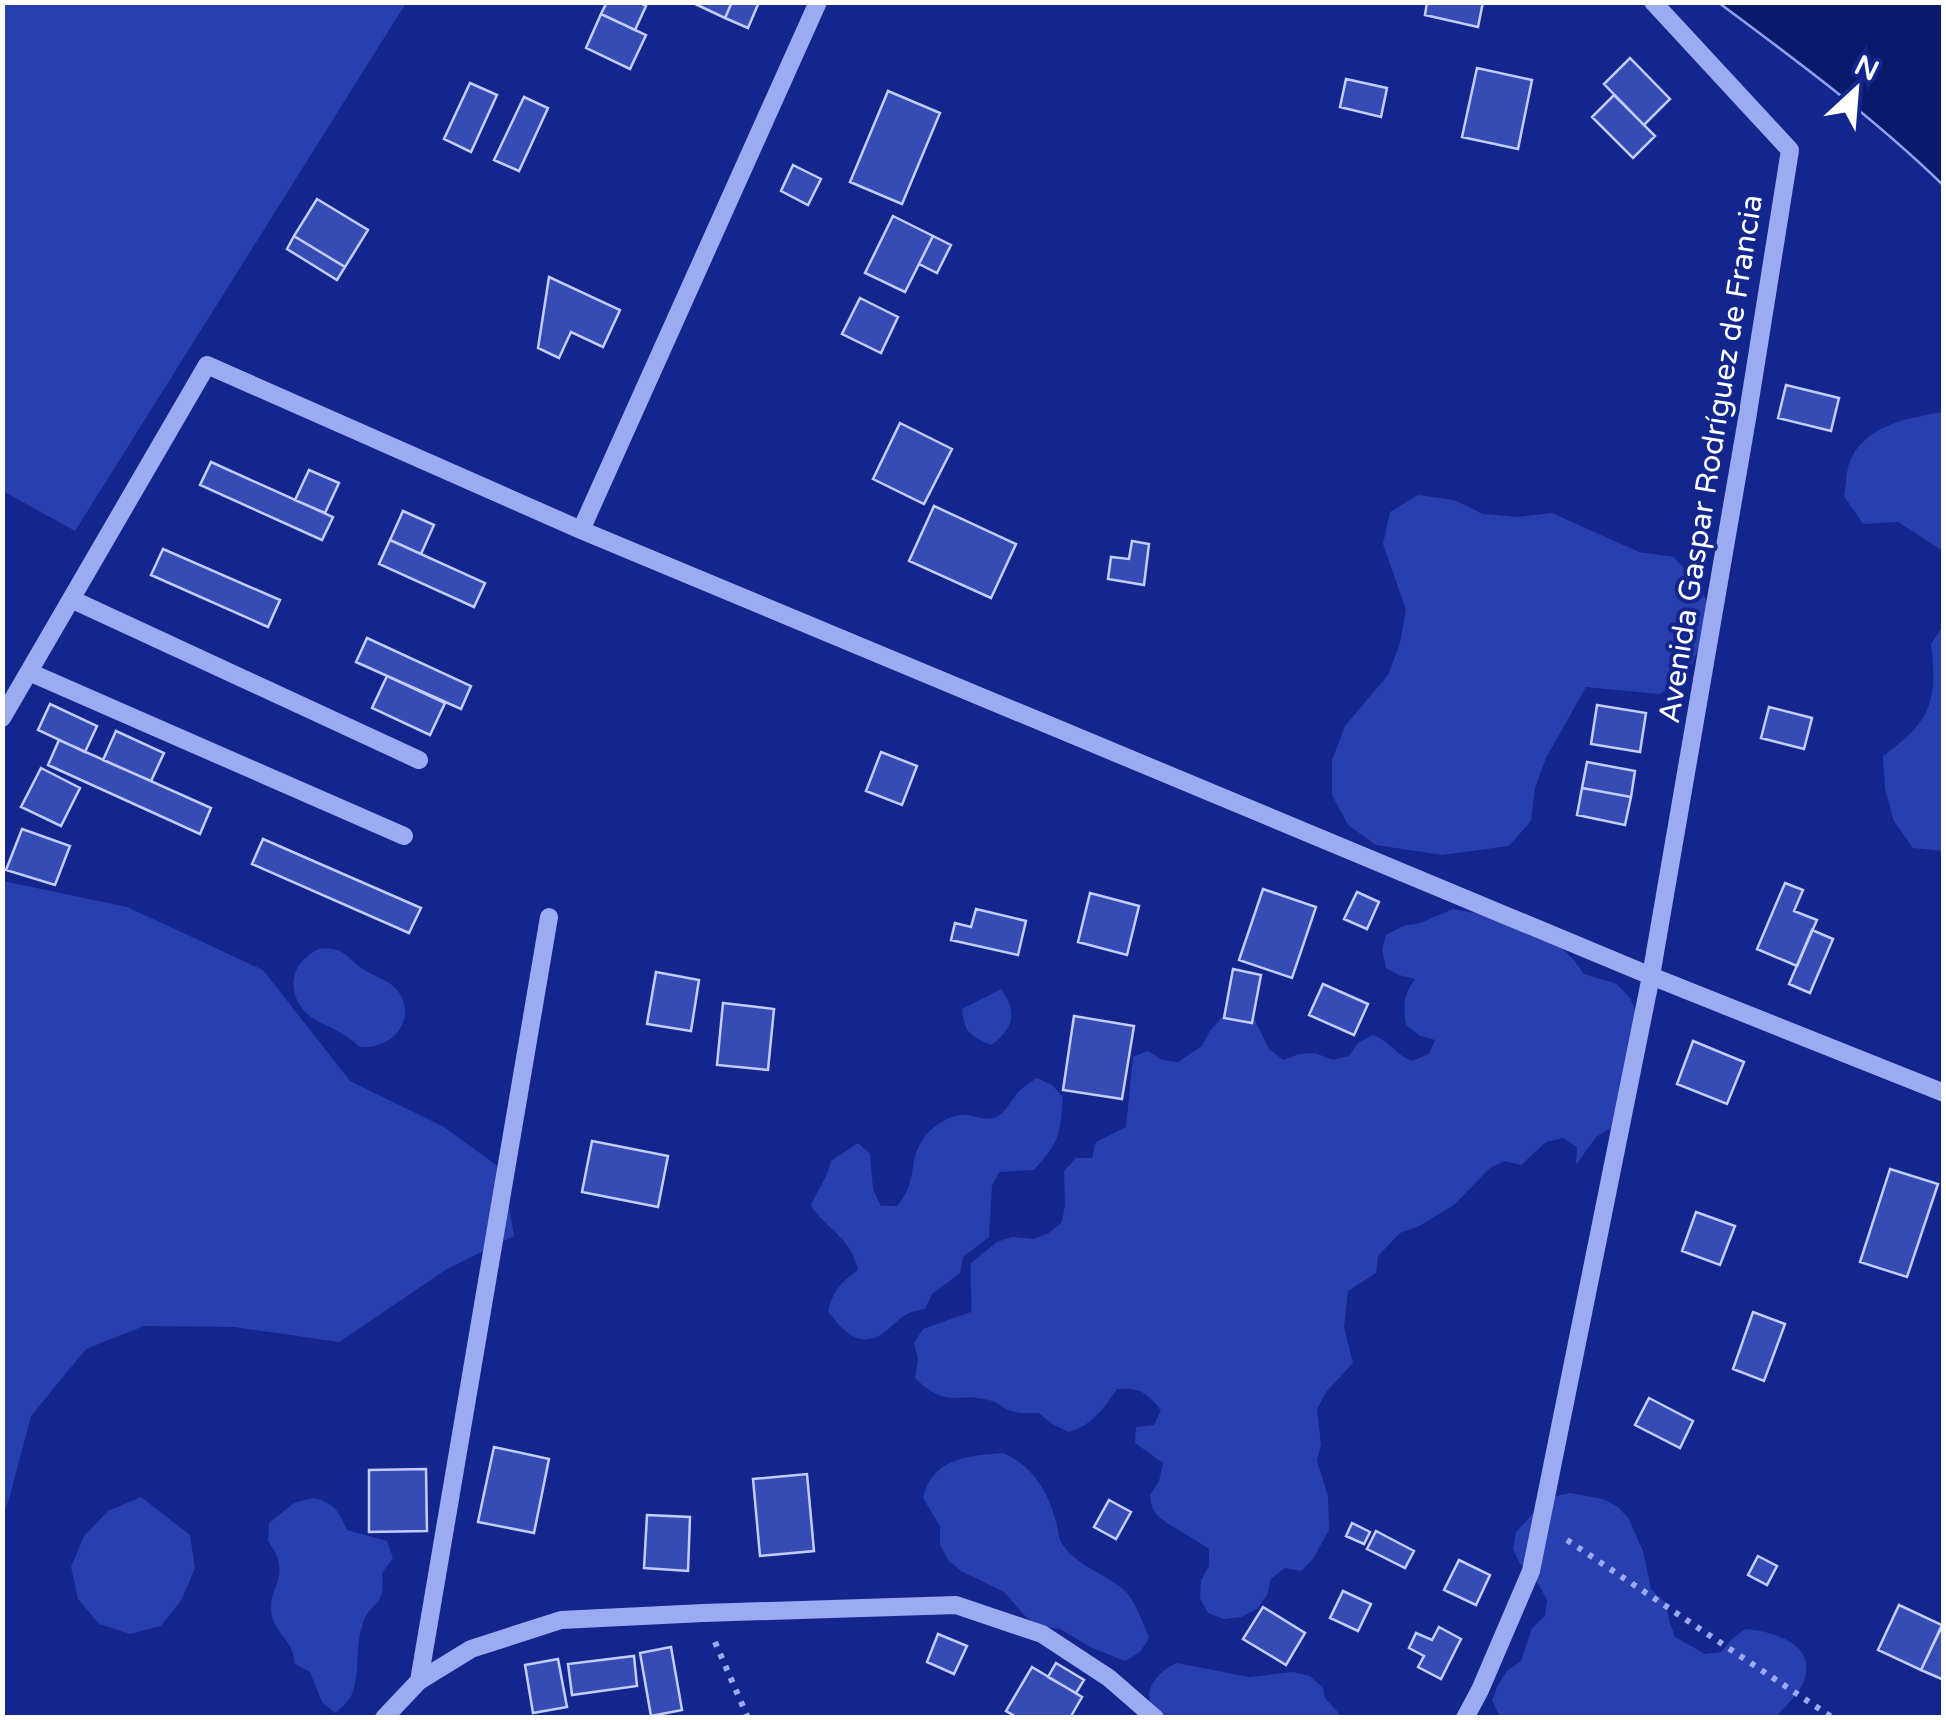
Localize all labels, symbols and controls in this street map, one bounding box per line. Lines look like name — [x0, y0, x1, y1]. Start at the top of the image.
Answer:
north arrow — [1806, 40, 1906, 140]
text: N — [1849, 48, 1884, 89]
street label: Avenida Gaspar Rodríguez de Francia — [1651, 192, 1771, 726]

